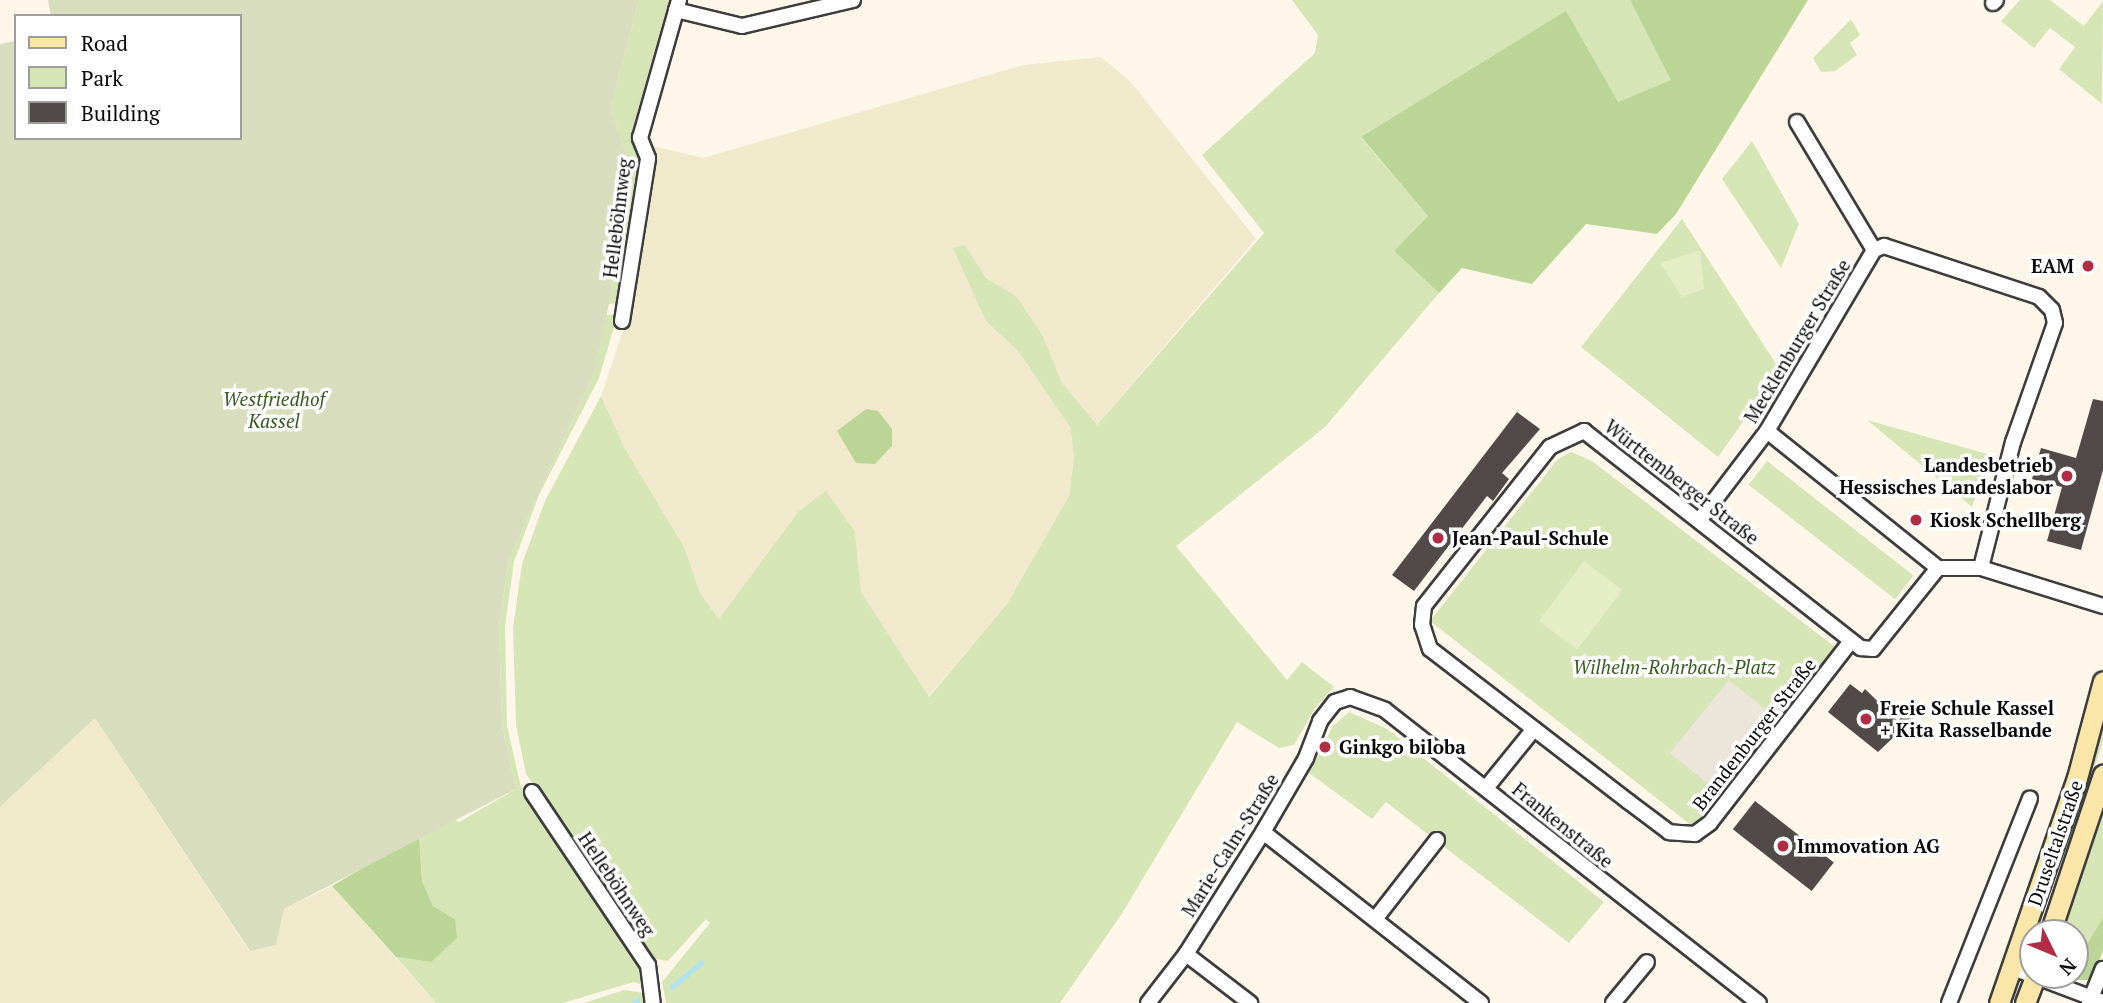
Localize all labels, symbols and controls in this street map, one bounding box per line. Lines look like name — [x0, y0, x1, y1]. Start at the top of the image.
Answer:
legend — [14, 14, 242, 140]
text: Road — [81, 29, 128, 57]
text: Park — [81, 64, 123, 92]
text: Building — [81, 99, 160, 127]
street label: Helleböhnweg — [598, 157, 636, 279]
street label: Mecklenburger Straße — [1739, 255, 1855, 427]
place label: EAM — [2031, 255, 2074, 277]
marker: EAM — [2080, 258, 2096, 274]
park label: Westfriedhof Kassel — [223, 388, 325, 432]
street label: Württemberger Straße — [1600, 415, 1764, 549]
place label: Landesbetrieb Hessisches Landeslabor — [1839, 454, 2053, 498]
marker: Landesbetrieb Hessisches Landeslabor — [2059, 468, 2075, 484]
place label: Kiosk Schellberg — [1930, 509, 2081, 531]
marker: Kiosk Schellberg — [1908, 512, 1924, 528]
place label: Jean-Paul-Schule — [1452, 527, 1609, 549]
marker: Jean-Paul-Schule — [1430, 530, 1446, 546]
street label: Brandenburger Straße — [1687, 653, 1821, 815]
park label: Wilhelm-Rohrbach-Platz — [1573, 656, 1775, 678]
place label: Freie Schule Kassel + Kita Rasselbande — [1880, 697, 2054, 741]
marker: Freie Schule Kassel + Kita Rasselbande — [1858, 711, 1874, 727]
place label: Ginkgo biloba — [1339, 736, 1466, 758]
marker: Ginkgo biloba — [1317, 739, 1333, 755]
street label: Marie-Calm-Straße — [1177, 769, 1283, 921]
street label: Druseltalstraße — [2023, 777, 2087, 909]
street label: Frankenstraße — [1508, 778, 1618, 872]
street label: Helleböhnweg — [574, 828, 660, 940]
place label: Immovation AG — [1797, 835, 1940, 857]
marker: Immovation AG — [1775, 838, 1791, 854]
north arrow — [2019, 919, 2089, 989]
text: N — [2054, 954, 2082, 981]

